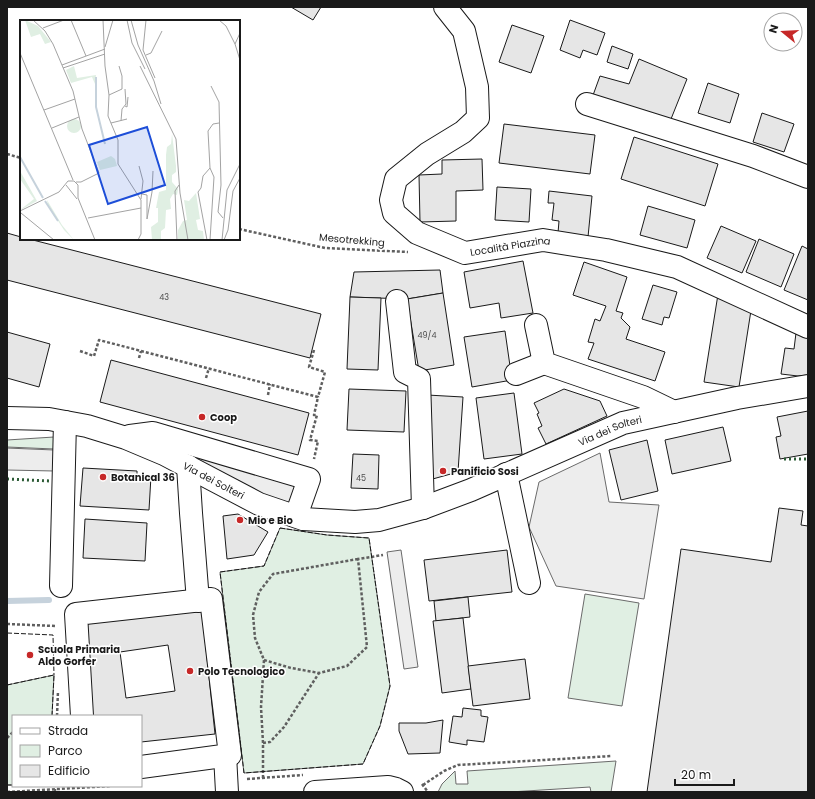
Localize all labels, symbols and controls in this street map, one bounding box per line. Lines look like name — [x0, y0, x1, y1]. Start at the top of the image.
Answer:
north arrow — [763, 12, 803, 52]
inset map — [20, 20, 240, 240]
text: N — [765, 22, 782, 35]
street label: Mesotrekking — [319, 230, 385, 250]
street label: Località Piazzina — [469, 232, 552, 260]
house number: 43 — [159, 292, 169, 303]
house number: 49/4 — [418, 330, 436, 341]
place label: Coop — [210, 410, 237, 425]
marker: Coop — [197, 412, 207, 422]
street label: Via dei Solteri — [576, 412, 643, 449]
street label: Via dei Solteri — [180, 458, 247, 503]
place label: Panificio Sosi — [451, 464, 519, 479]
marker: Panificio Sosi — [438, 466, 448, 476]
place label: Botanical 36 — [111, 470, 175, 485]
marker: Botanical 36 — [98, 472, 108, 482]
house number: 45 — [356, 473, 366, 484]
place label: Mio e Bio — [248, 513, 293, 528]
marker: Mio e Bio — [235, 515, 245, 525]
place label: Scuola Primaria Aldo Gorfer — [38, 642, 120, 669]
marker: Scuola Primaria Aldo Gorfer — [25, 650, 35, 660]
place label: Polo Tecnologico — [198, 664, 285, 679]
marker: Polo Tecnologico — [185, 666, 195, 676]
legend — [12, 715, 142, 787]
text: Strada — [48, 722, 88, 739]
text: Parco — [48, 742, 83, 759]
scale bar — [675, 761, 734, 787]
text: Edificio — [48, 762, 90, 779]
text: 20 m — [681, 766, 711, 783]

